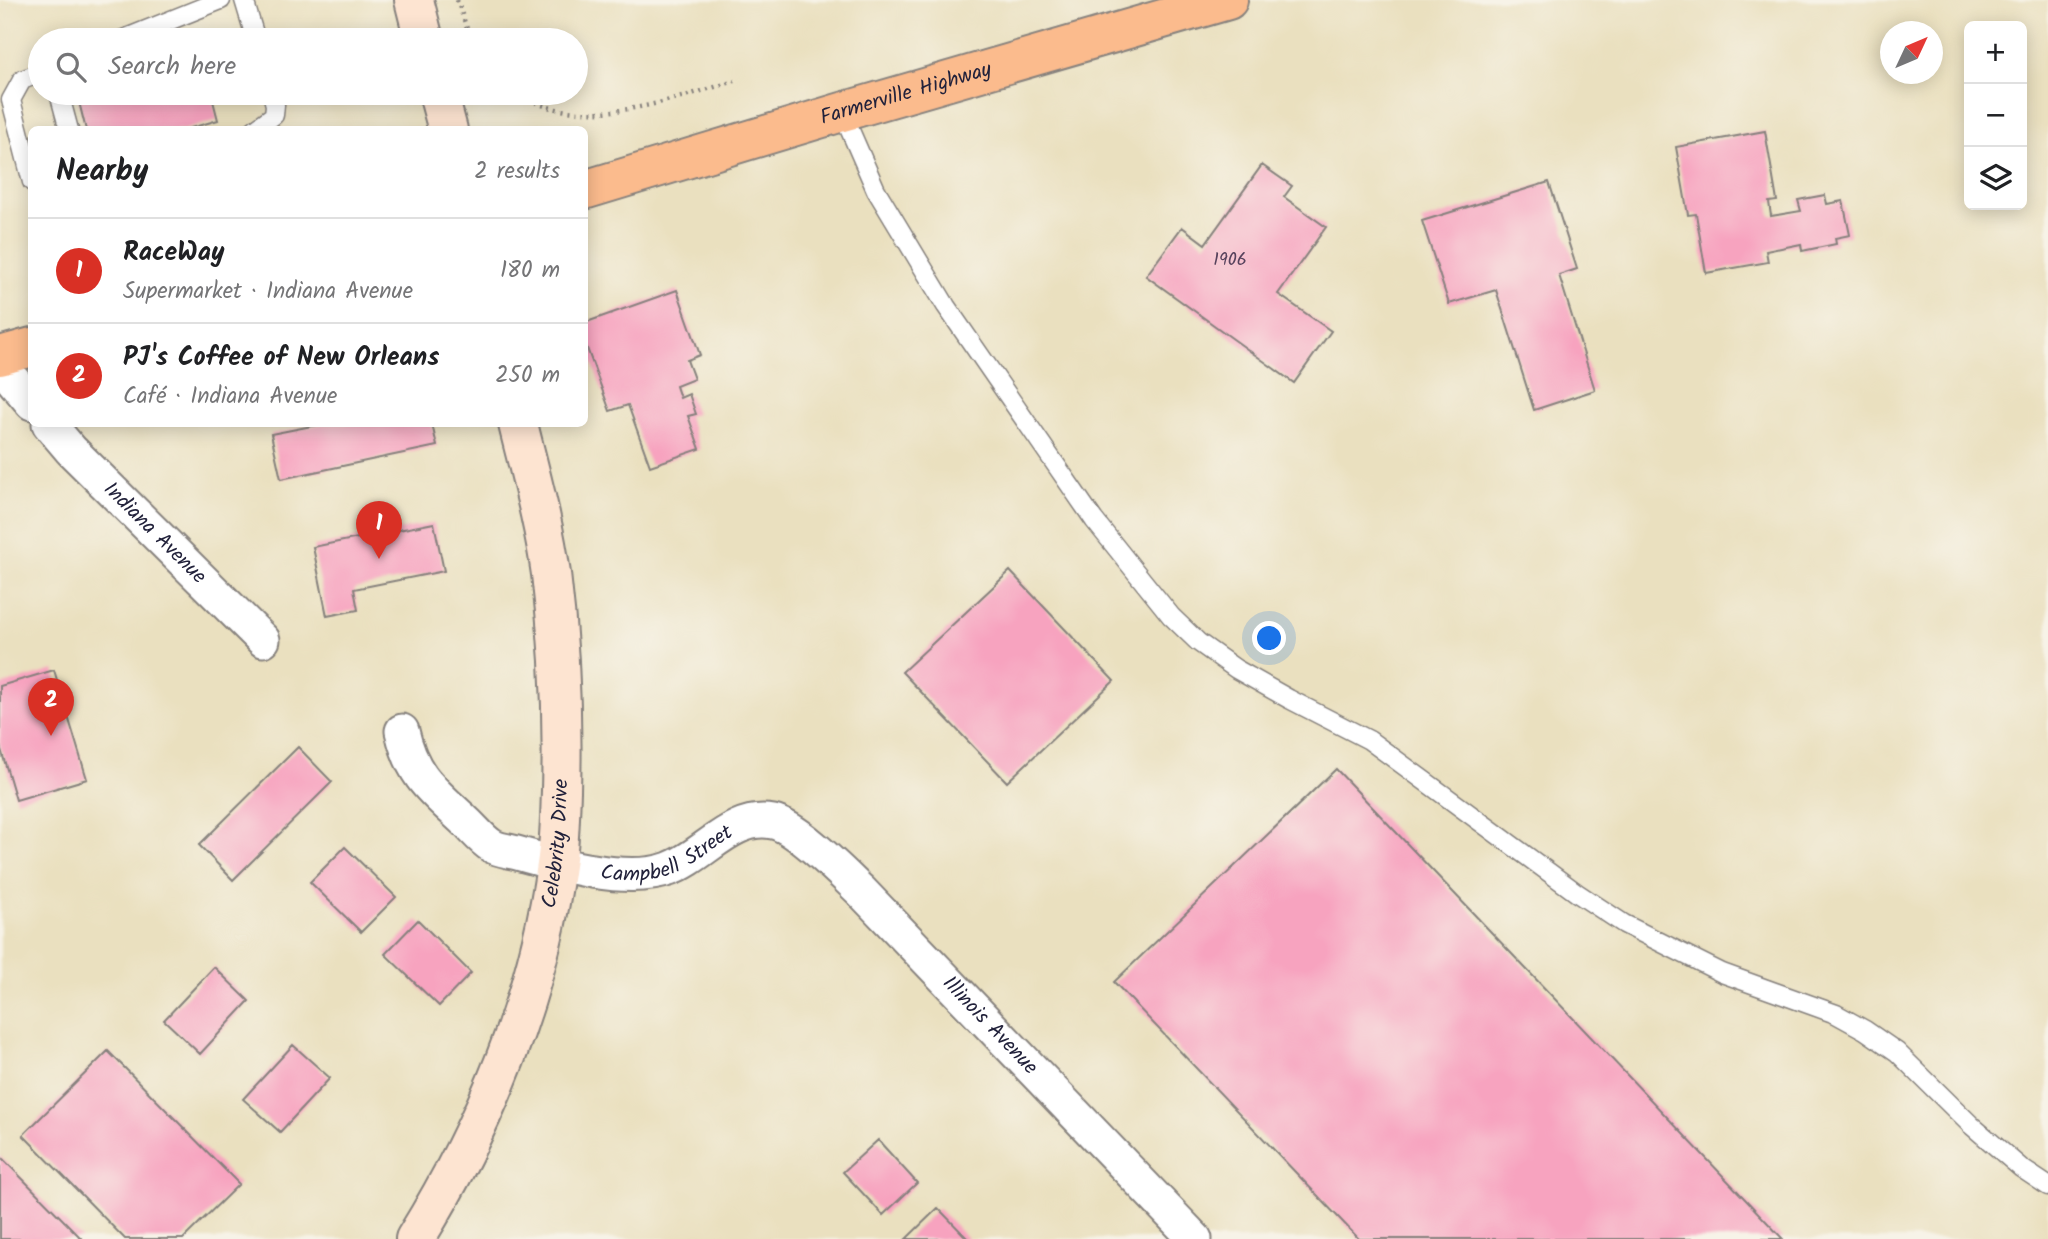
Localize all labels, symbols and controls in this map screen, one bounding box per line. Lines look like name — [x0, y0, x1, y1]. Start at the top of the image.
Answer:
north arrow — [1880, 21, 1943, 84]
map controls — [1964, 21, 2027, 210]
button: + — [1964, 21, 2027, 84]
search box — [28, 28, 588, 105]
text: Search here — [108, 46, 236, 88]
icon: search — [52, 48, 90, 86]
street label: Farmerville Highway — [816, 53, 996, 134]
button: − — [1964, 84, 2027, 147]
button: layers — [1964, 147, 2027, 210]
text: Nearby — [56, 148, 148, 196]
text: 2 results — [474, 154, 560, 190]
text: RaceWay — [123, 232, 224, 274]
house number: 1906 — [1213, 246, 1247, 275]
text: 1 — [76, 253, 82, 289]
text: 180 m — [500, 253, 560, 289]
text: Supermarket · Indiana Avenue — [123, 274, 413, 310]
text: PJ's Coffee of New Orleans — [123, 337, 439, 379]
text: 2 — [72, 358, 86, 394]
text: 250 m — [495, 358, 560, 394]
text: Café · Indiana Avenue — [123, 379, 337, 415]
street label: Indiana Avenue — [95, 474, 215, 592]
pin: 1 — [356, 501, 402, 559]
your location — [1252, 621, 1286, 655]
pin: 2 — [28, 678, 74, 736]
street label: Celebrity Drive — [533, 778, 578, 911]
street label: Campbell Street — [599, 816, 740, 891]
street label: Illinois Avenue — [934, 968, 1046, 1083]

